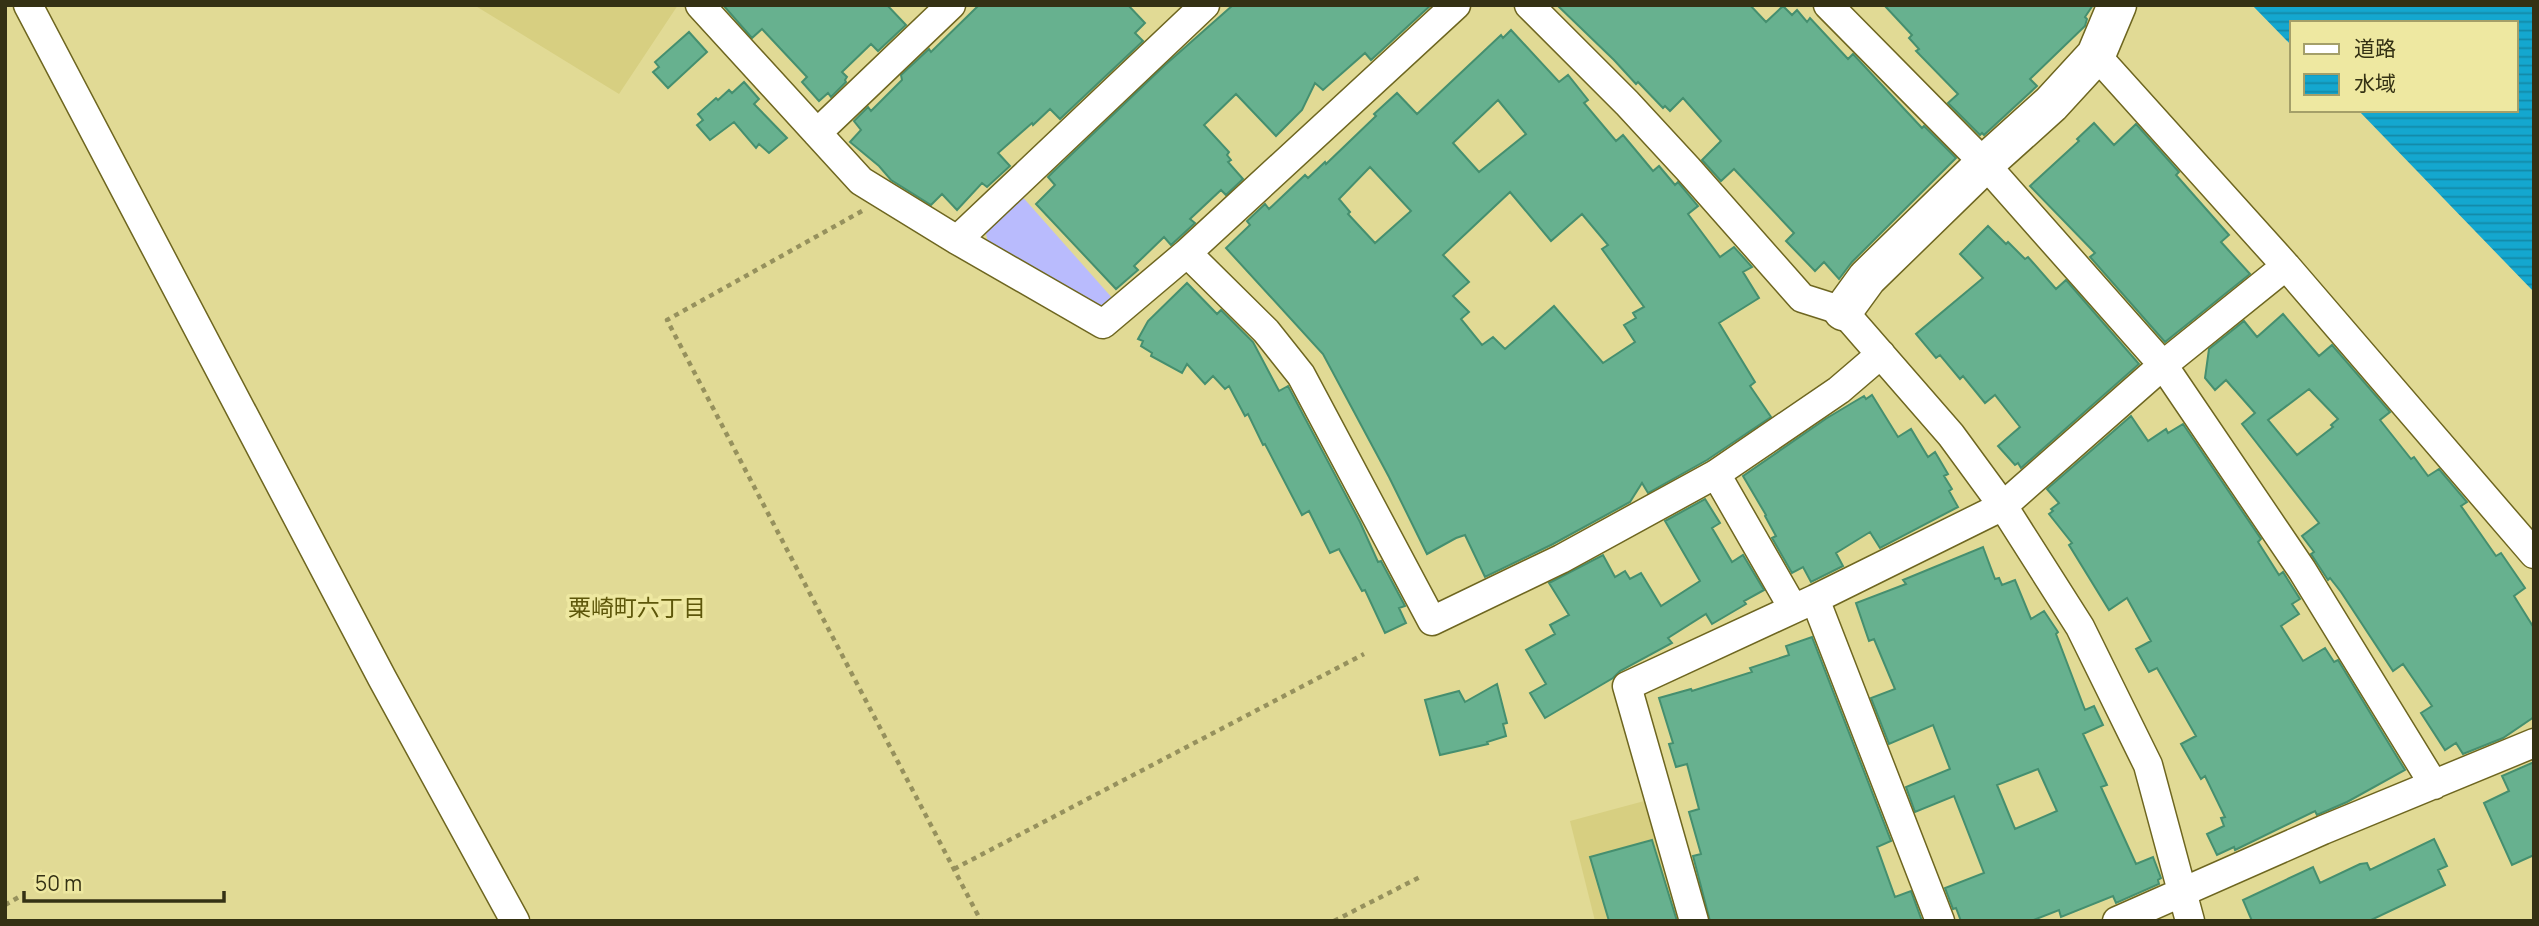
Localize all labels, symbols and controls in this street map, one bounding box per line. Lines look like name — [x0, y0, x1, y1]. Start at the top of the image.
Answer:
legend — [2290, 21, 2518, 112]
text: 道路 — [2354, 34, 2396, 62]
text: 水域 — [2354, 69, 2396, 97]
district label: 粟崎町六丁目 — [568, 591, 706, 623]
scale bar — [24, 860, 224, 904]
text: 50 m — [35, 869, 82, 897]

